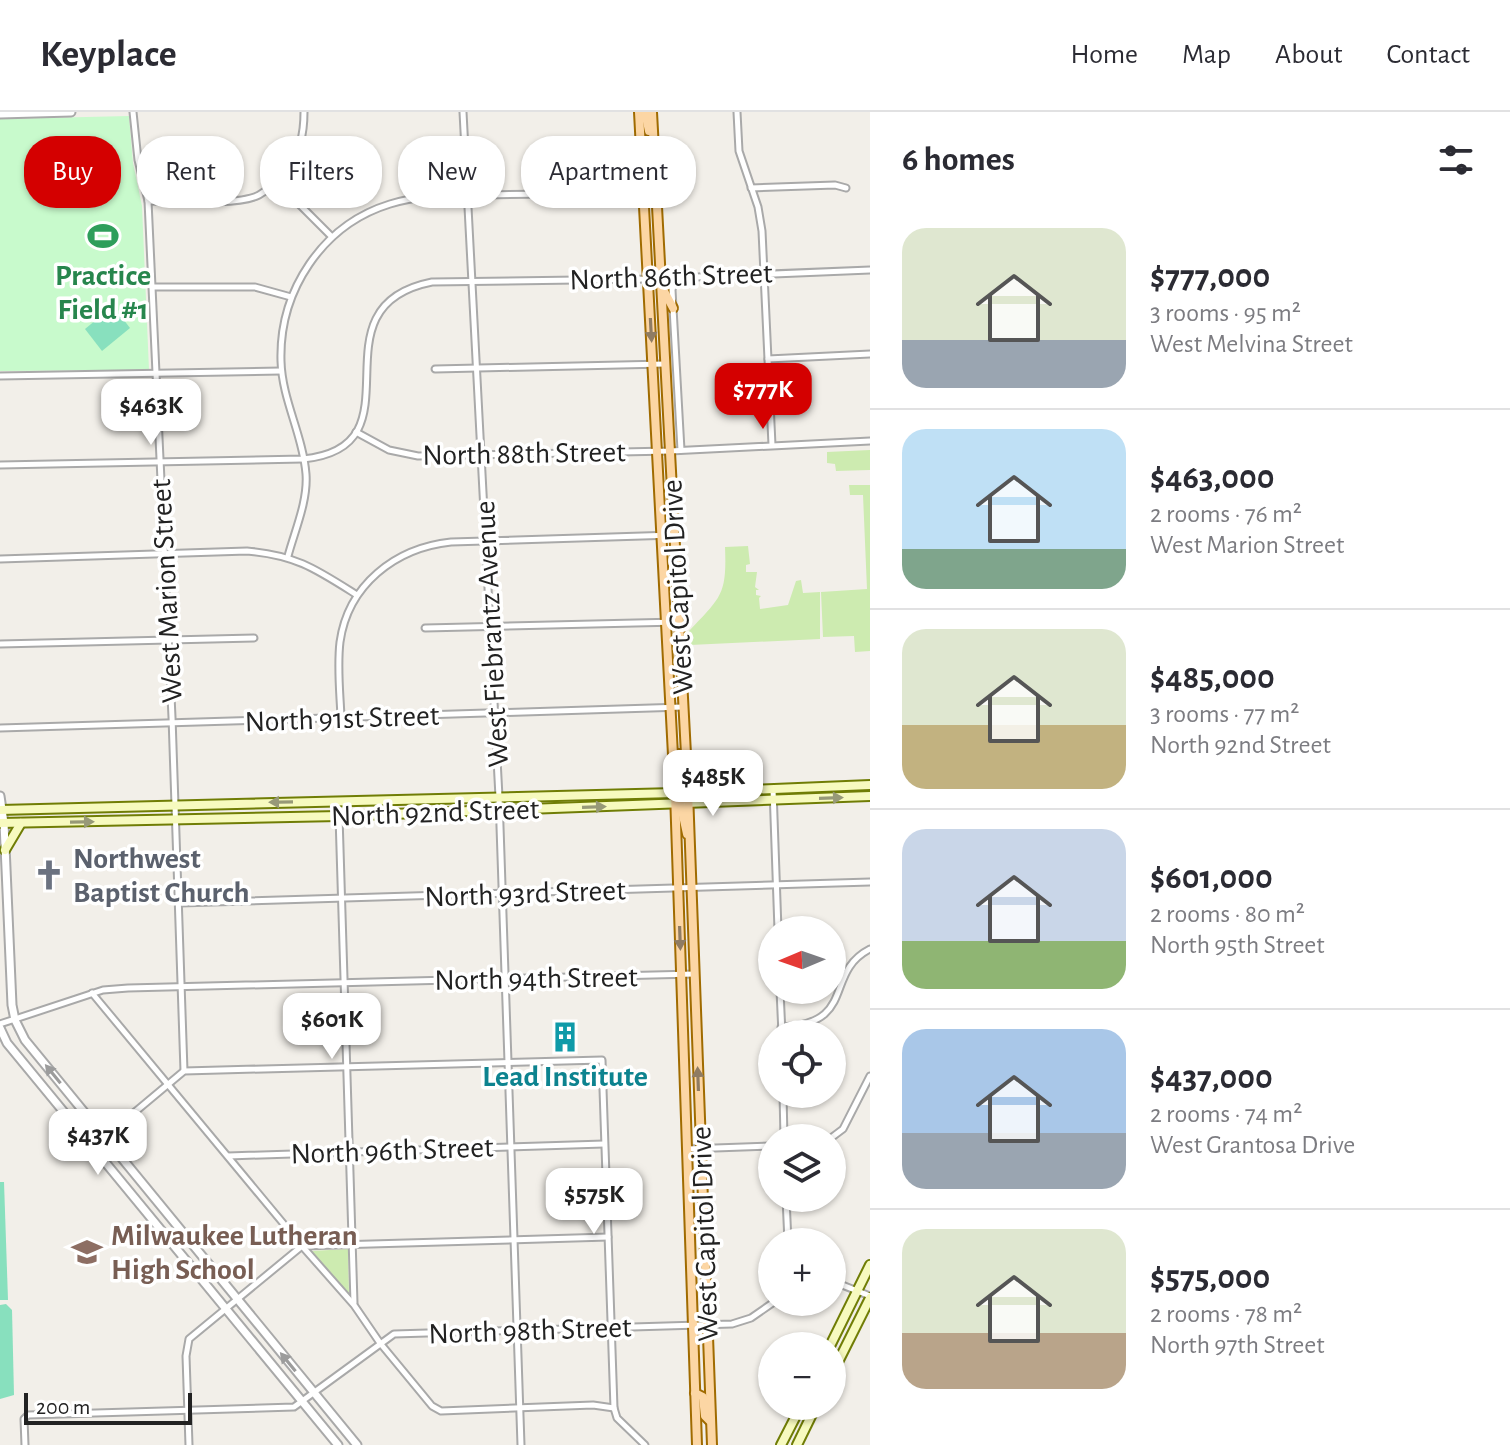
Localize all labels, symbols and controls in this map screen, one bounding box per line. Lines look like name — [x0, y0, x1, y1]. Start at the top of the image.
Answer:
text: Keyplace — [40, 36, 177, 74]
text: Home — [1071, 41, 1138, 69]
text: Map — [1182, 41, 1231, 69]
text: About — [1275, 41, 1343, 69]
text: Contact — [1387, 41, 1470, 69]
chip: Buy — [24, 136, 121, 208]
chip: Rent — [137, 136, 244, 208]
chip: Filters — [260, 136, 382, 208]
chip: New — [398, 136, 505, 208]
chip: Apartment — [521, 136, 696, 208]
icon: filters — [1434, 138, 1478, 182]
text: 6 homes — [902, 143, 1015, 177]
sports icon: Practice Field #1 — [86, 219, 120, 253]
street label: North 86th Street — [569, 258, 774, 296]
icon: home — [966, 260, 1062, 356]
text: $777,000 — [1150, 260, 1270, 294]
place label: Practice Field #1 — [55, 261, 151, 325]
text: 3 rooms · 95 m² — [1150, 300, 1301, 326]
one-way arrow — [644, 318, 657, 343]
text: West Melvina Street — [1150, 331, 1353, 357]
pin: $777K — [707, 363, 819, 431]
text: $777K — [733, 376, 793, 402]
pin: $463K — [95, 379, 207, 447]
text: $463K — [119, 392, 183, 418]
street label: North 88th Street — [422, 437, 626, 471]
icon: home — [966, 461, 1062, 557]
text: $463,000 — [1150, 461, 1274, 495]
street label: West Marion Street — [146, 478, 188, 704]
street label: West Capitol Drive — [657, 479, 699, 695]
street label: West Fiebrantz Avenue — [470, 500, 514, 768]
text: 2 rooms · 76 m² — [1150, 501, 1302, 527]
text: West Marion Street — [1150, 532, 1344, 558]
icon: home — [966, 661, 1062, 757]
text: $485,000 — [1150, 661, 1275, 695]
street label: North 91st Street — [244, 701, 440, 737]
text: 3 rooms · 77 m² — [1150, 701, 1299, 727]
text: North 92nd Street — [1150, 732, 1331, 758]
pin: $485K — [657, 750, 769, 818]
text: $485K — [681, 763, 745, 789]
one-way arrow — [819, 791, 844, 804]
street label: North 92nd Street — [330, 794, 540, 832]
one-way arrow — [268, 796, 293, 808]
one-way arrow — [582, 800, 607, 813]
one-way arrow — [70, 815, 95, 828]
place label: Northwest Baptist Church — [73, 844, 249, 908]
church icon: Northwest Baptist Church — [32, 858, 66, 892]
icon: home — [966, 861, 1062, 957]
text: $601,000 — [1150, 861, 1273, 895]
street label: North 93rd Street — [424, 875, 627, 913]
text: 2 rooms · 80 m² — [1150, 901, 1305, 927]
north arrow — [758, 916, 846, 1004]
map controls — [758, 916, 846, 1420]
one-way arrow — [674, 926, 687, 951]
text: North 95th Street — [1150, 932, 1325, 958]
street label: North 94th Street — [434, 962, 638, 996]
pin: $601K — [276, 993, 388, 1061]
text: $601K — [301, 1006, 363, 1032]
building icon: Lead Institute — [548, 1020, 582, 1054]
button: locate — [758, 1020, 846, 1108]
icon: home — [966, 1061, 1062, 1157]
text: $437,000 — [1150, 1061, 1273, 1095]
place label: Lead Institute — [482, 1062, 648, 1092]
one-way arrow — [45, 1064, 62, 1084]
one-way arrow — [692, 1066, 705, 1091]
text: 2 rooms · 74 m² — [1150, 1101, 1302, 1127]
pin: $437K — [42, 1109, 154, 1177]
text: $437K — [67, 1122, 129, 1148]
button: layers — [758, 1124, 846, 1212]
street label: West Capitol Drive — [686, 1126, 724, 1342]
street label: North 96th Street — [290, 1132, 494, 1170]
text: West Grantosa Drive — [1150, 1132, 1355, 1158]
pin: $575K — [538, 1168, 650, 1236]
text: $575K — [564, 1181, 624, 1207]
place label: Milwaukee Lutheran High School — [111, 1221, 358, 1285]
button: + — [758, 1228, 846, 1316]
school or university icon: Milwaukee Lutheran High School — [70, 1235, 104, 1269]
icon: home — [966, 1261, 1062, 1357]
text: $575,000 — [1150, 1261, 1270, 1295]
text: 2 rooms · 78 m² — [1150, 1301, 1302, 1327]
street label: North 98th Street — [428, 1312, 633, 1350]
button: − — [758, 1332, 846, 1420]
text: North 97th Street — [1150, 1332, 1325, 1358]
one-way arrow — [280, 1352, 297, 1372]
scale bar — [24, 1389, 192, 1425]
text: 200 m — [36, 1396, 90, 1418]

